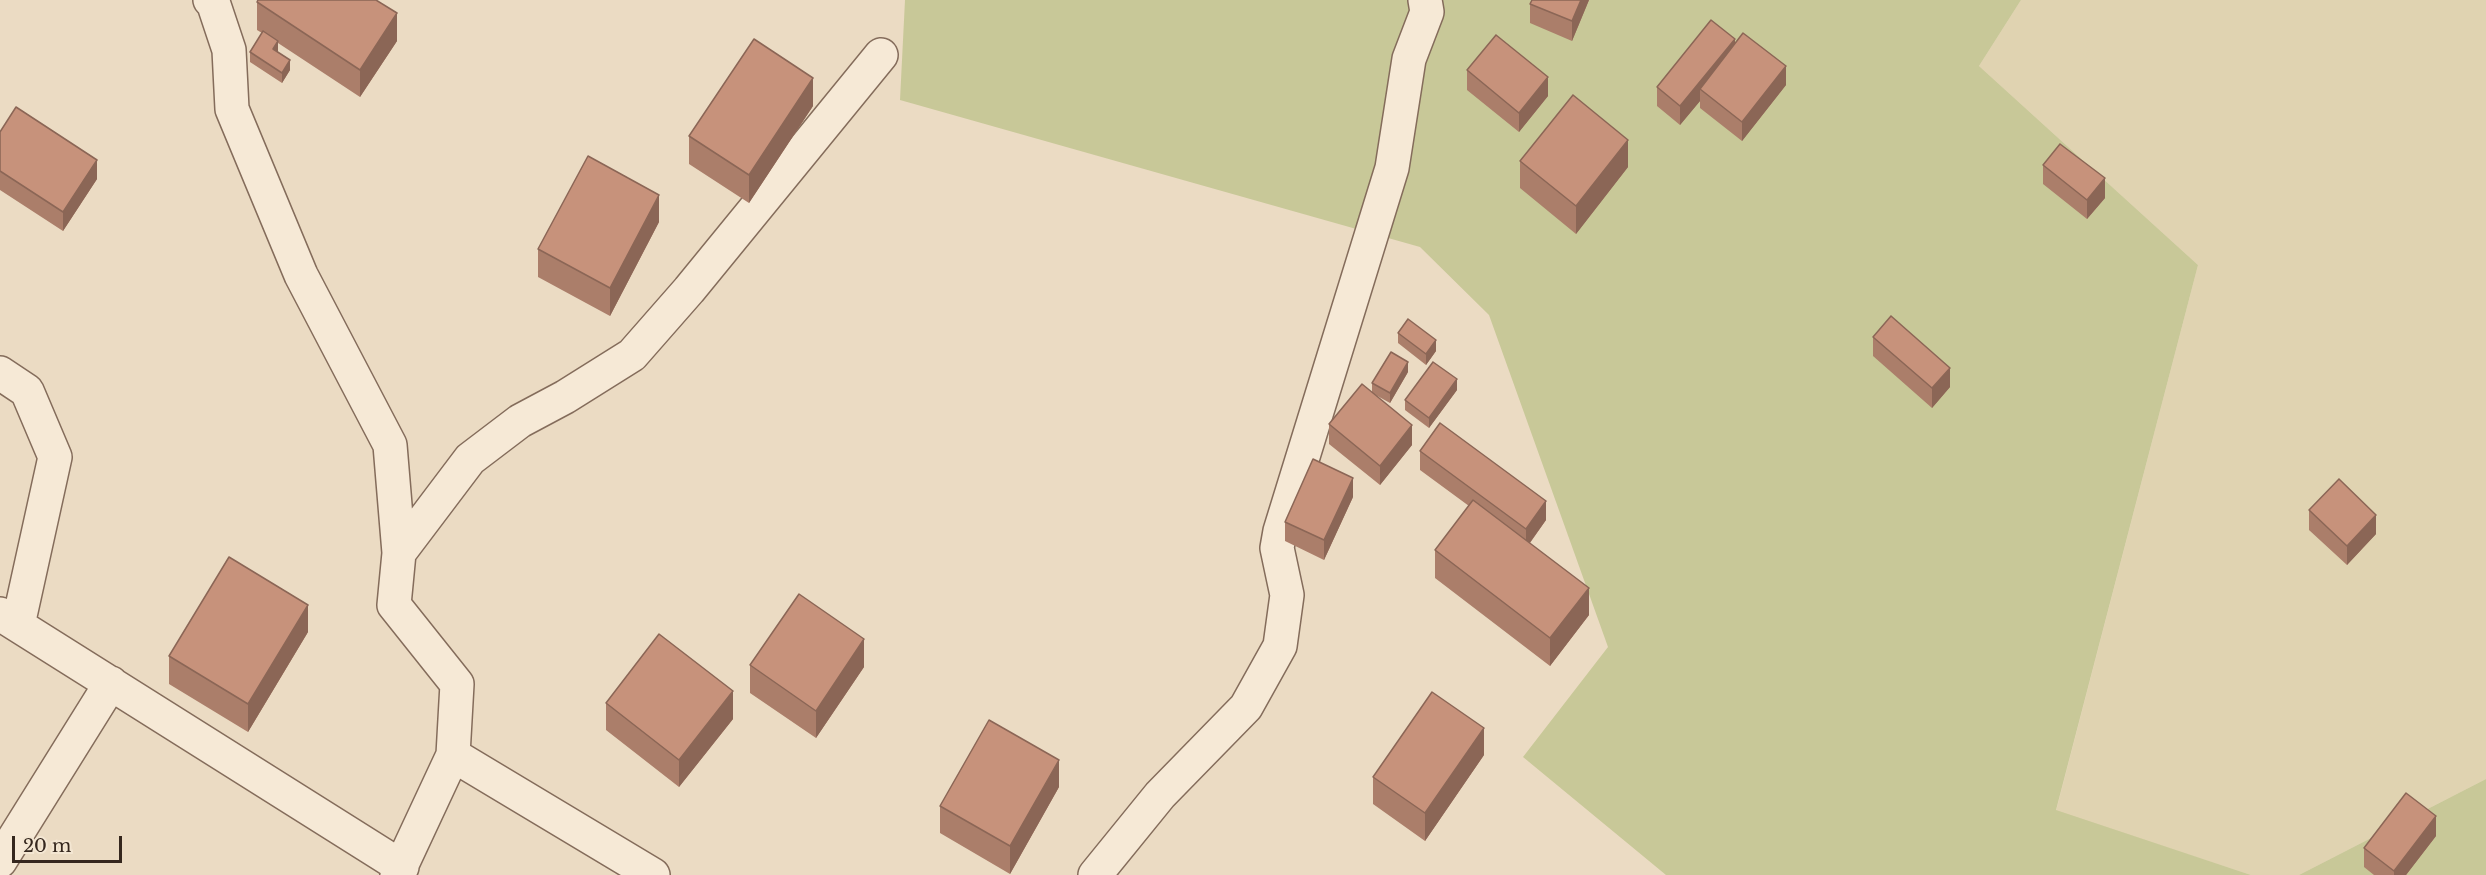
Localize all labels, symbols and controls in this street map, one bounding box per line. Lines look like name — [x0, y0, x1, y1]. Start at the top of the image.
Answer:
scale bar — [15, 824, 124, 862]
text: 20 m — [23, 835, 71, 857]

